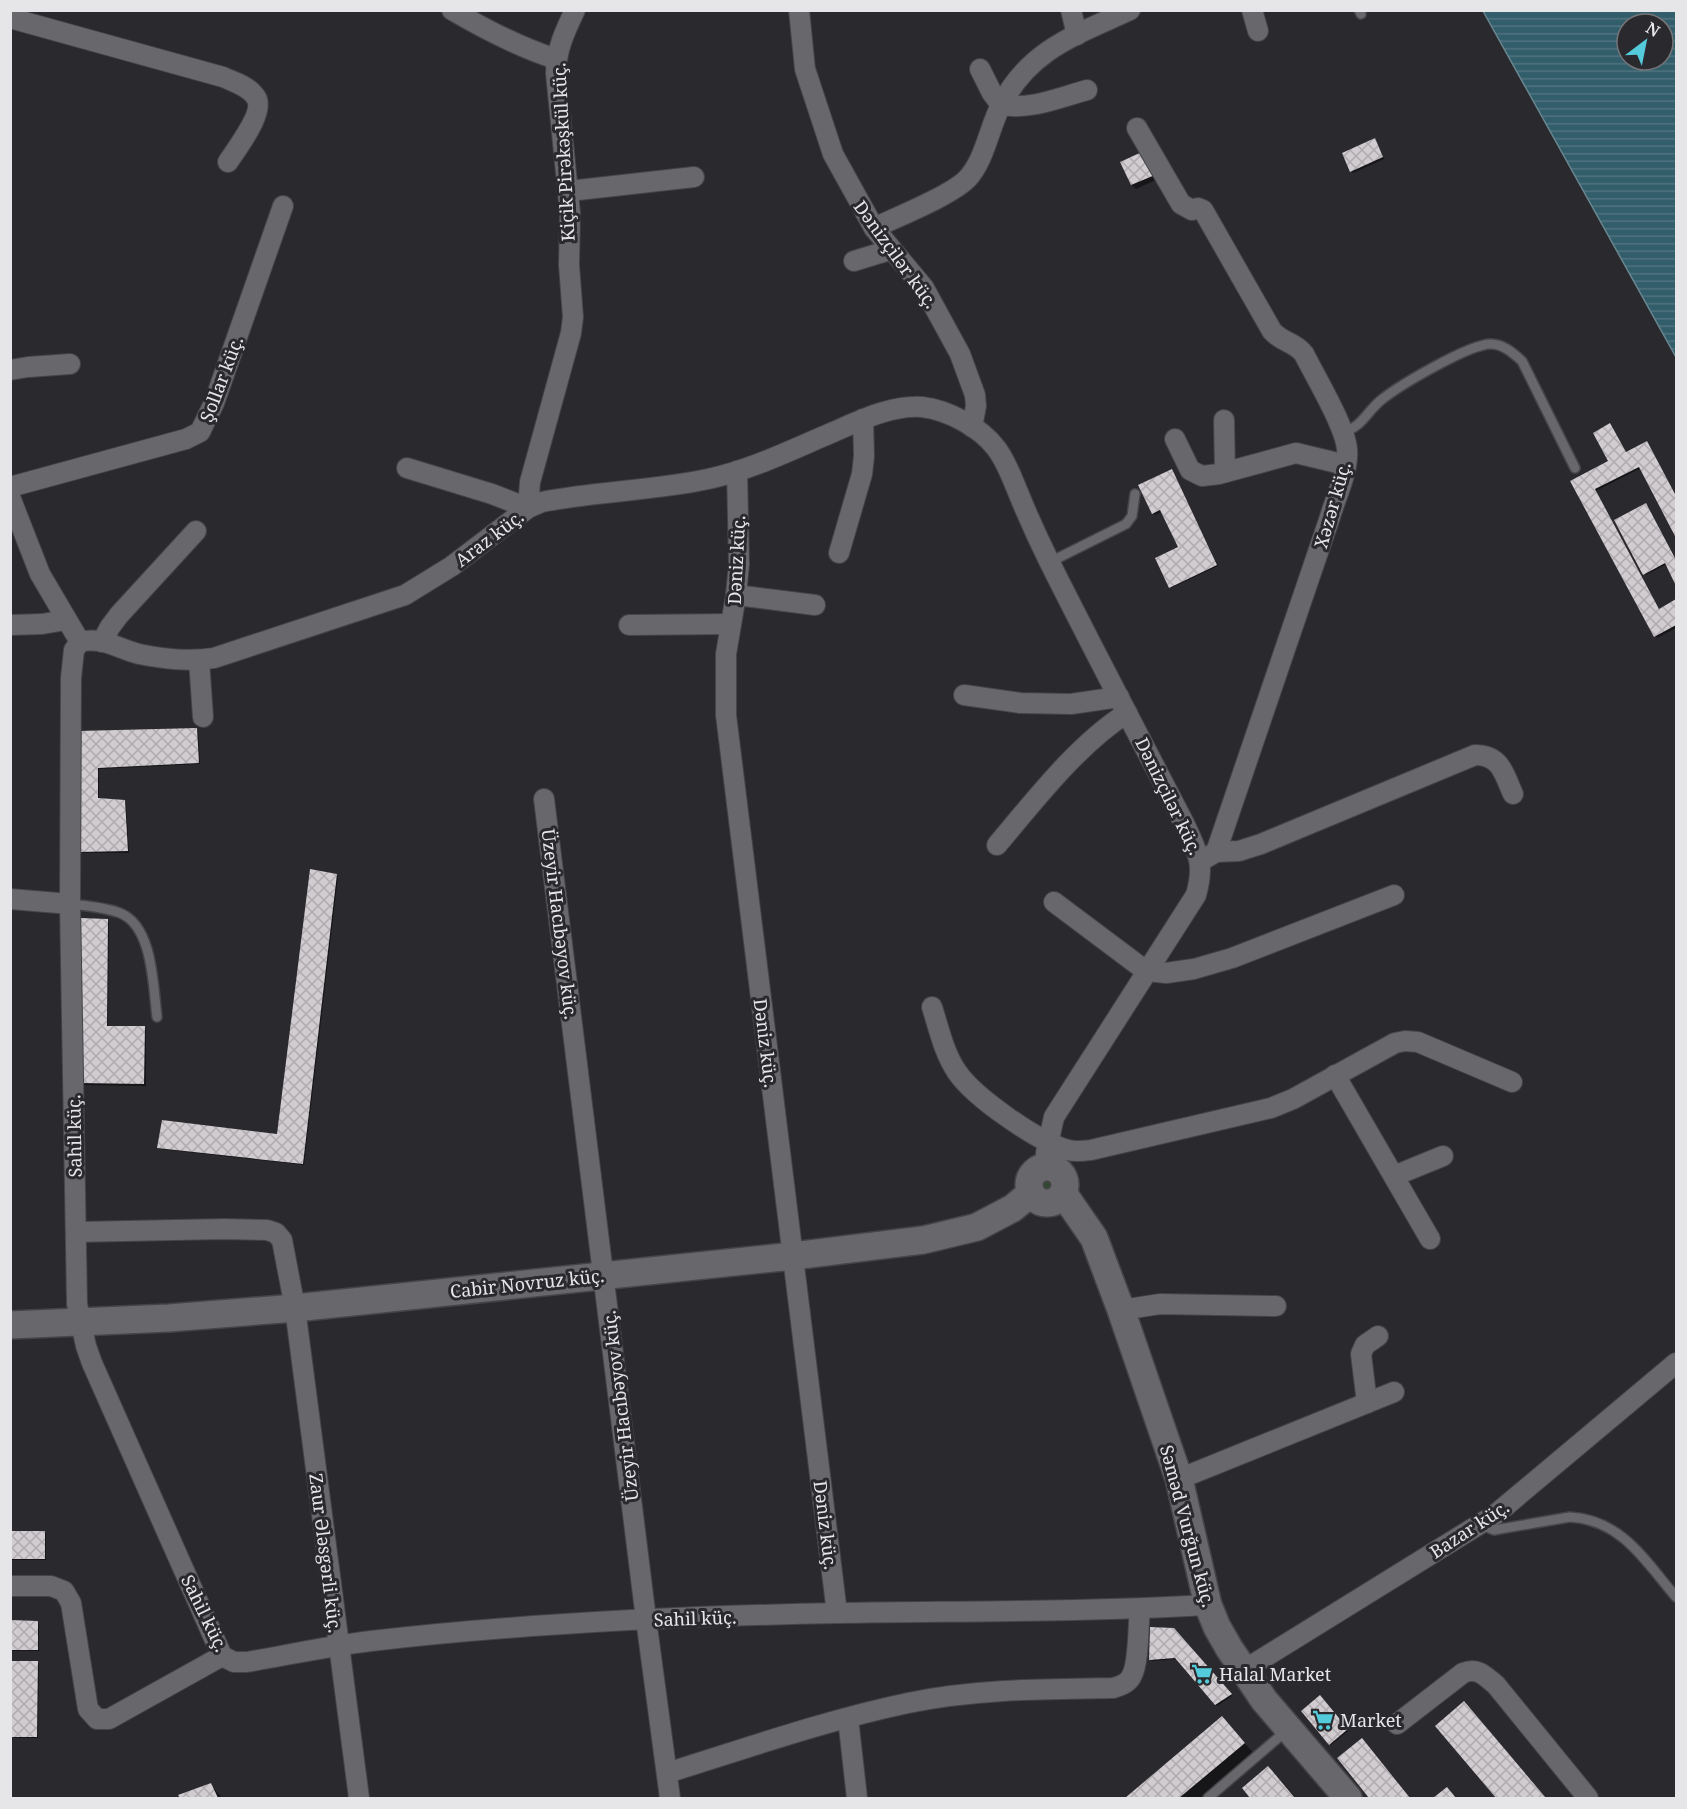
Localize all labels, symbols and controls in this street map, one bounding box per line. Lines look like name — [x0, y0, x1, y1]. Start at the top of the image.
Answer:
north arrow — [1615, 12, 1675, 72]
text: N — [1642, 17, 1664, 42]
street label: Kiçik Pirəkəşkül küç. — [546, 62, 580, 242]
street label: Dənizçilər küç. — [849, 195, 943, 313]
street label: Şollar küç. — [194, 333, 248, 425]
street label: Xəzər küç. — [1308, 459, 1356, 551]
street label: Araz küç. — [450, 504, 528, 572]
street label: Dәniz küç. — [722, 515, 750, 605]
street label: Dәnizçilәr küç. — [1130, 733, 1208, 859]
street label: Üzeyir Hacıbəyov küç. — [536, 827, 584, 1021]
street label: Dәniz küç. — [749, 997, 783, 1089]
street label: Sahil küç. — [61, 1094, 87, 1178]
street label: Cabir Novruz küç. — [449, 1263, 605, 1303]
street label: Üzeyir Hacıbəyov küç. — [596, 1309, 644, 1503]
street label: Səməd Vurğun küç. — [1155, 1442, 1221, 1610]
street label: Zaur Ələsgərli küç. — [304, 1472, 348, 1634]
street label: Dәniz küç. — [809, 1479, 843, 1571]
street label: Bazar küç. — [1425, 1495, 1513, 1563]
street label: Sahil küç. — [176, 1571, 234, 1655]
street label: Sahil küç. — [653, 1605, 737, 1631]
supermarket icon: Halal Market — [1190, 1662, 1214, 1686]
place label: Halal Market — [1219, 1662, 1331, 1686]
supermarket icon: Market — [1311, 1708, 1335, 1732]
place label: Market — [1340, 1708, 1402, 1732]

